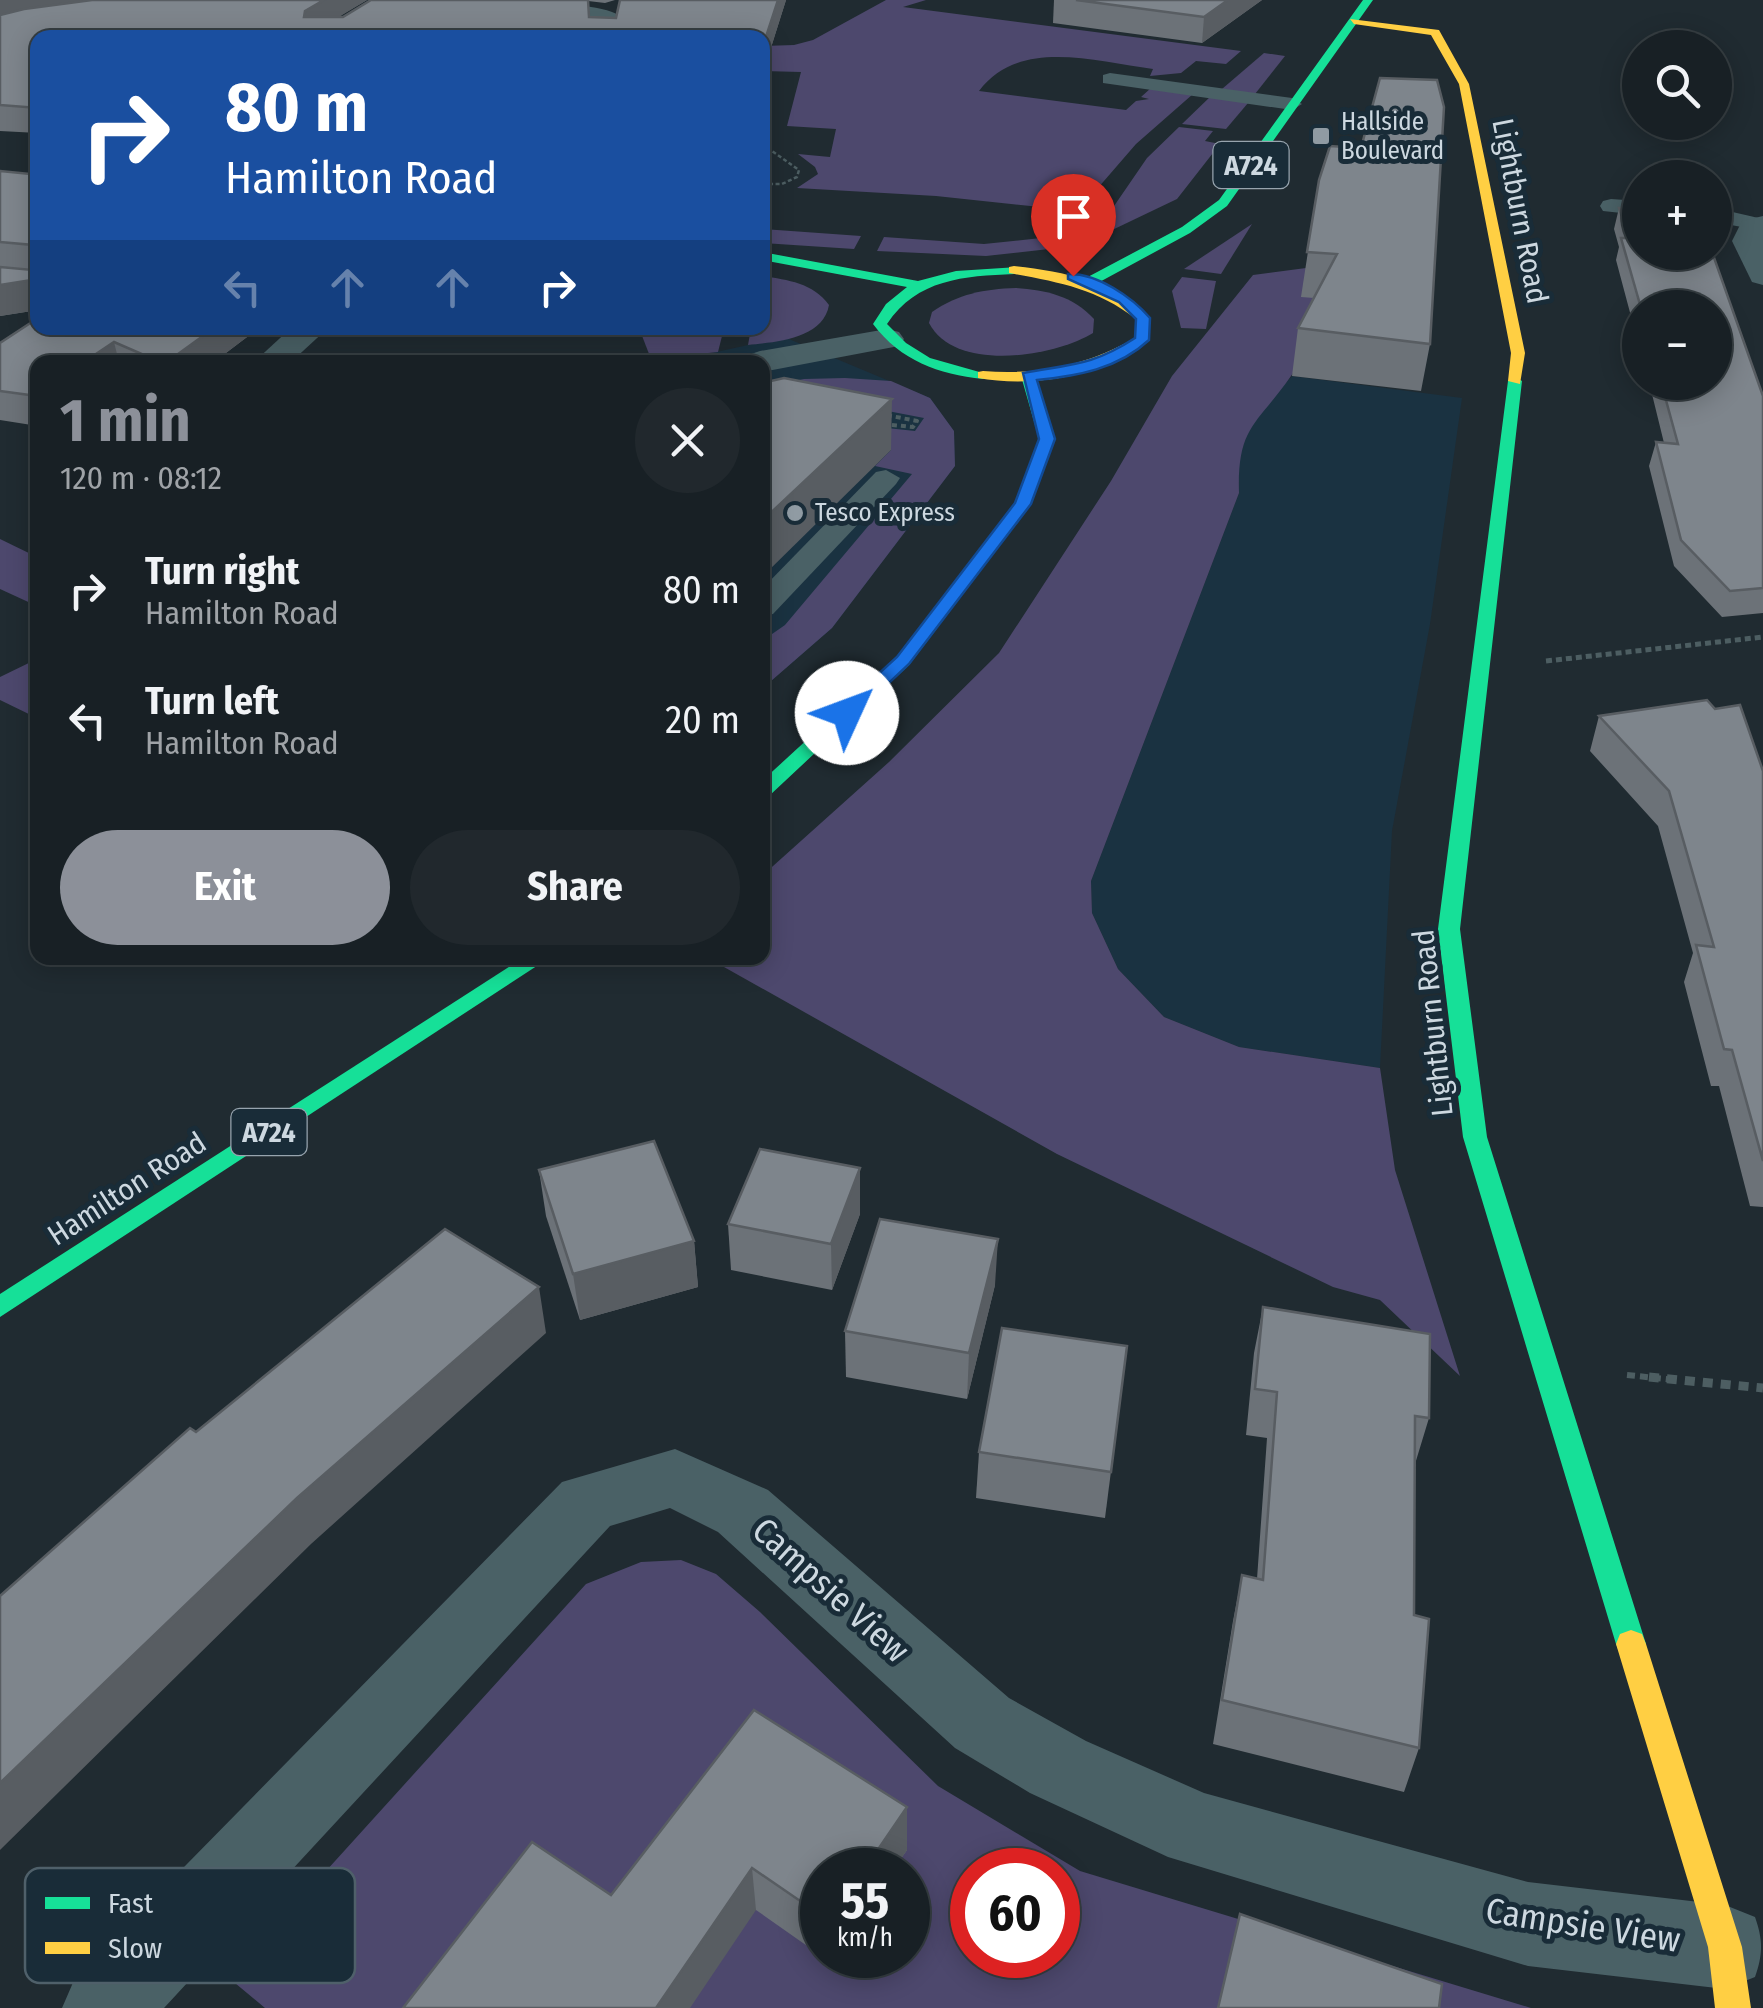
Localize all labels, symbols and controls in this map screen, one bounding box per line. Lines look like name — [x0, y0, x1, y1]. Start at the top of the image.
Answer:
map controls — [1622, 30, 1732, 400]
button: search — [1622, 30, 1732, 140]
text: 80 m — [225, 66, 368, 150]
icon: right — [60, 70, 190, 200]
place label: Hallside Boulevard — [1341, 107, 1444, 166]
street label: Lightburn Road — [1484, 115, 1556, 307]
marker: Hallside Boulevard — [1310, 125, 1332, 147]
road number: A724 — [1214, 142, 1288, 188]
text: Hamilton Road — [225, 151, 497, 205]
button: + — [1622, 160, 1732, 270]
pin — [1031, 174, 1116, 277]
icon: arrive — [1046, 189, 1101, 244]
icon: left — [215, 260, 270, 315]
icon: ahead — [320, 260, 375, 315]
icon: ahead — [425, 260, 480, 315]
icon: right — [530, 260, 585, 315]
button: − — [1622, 290, 1732, 400]
text: 1 min — [60, 385, 191, 457]
button: close — [635, 388, 740, 493]
text: 120 m · 08:12 — [60, 459, 222, 497]
place label: Tesco Express — [815, 498, 955, 528]
marker: Tesco Express — [784, 502, 806, 524]
text: Turn right — [145, 548, 299, 594]
icon: right — [60, 563, 115, 618]
text: 80 m — [663, 567, 740, 613]
text: Hamilton Road — [145, 594, 339, 632]
position arrow — [795, 661, 899, 765]
text: Turn left — [145, 678, 279, 724]
icon: left — [60, 693, 115, 748]
text: 20 m — [665, 697, 740, 743]
text: Hamilton Road — [145, 724, 339, 762]
button: Exit — [60, 830, 390, 945]
button: Share — [410, 830, 740, 945]
street label: Lightburn Road — [1405, 928, 1461, 1118]
road number: A724 — [232, 1109, 306, 1155]
street label: Hamilton Road — [41, 1124, 213, 1254]
street label: Campsie View — [744, 1509, 918, 1671]
speed limit sign: 60 — [950, 1848, 1080, 1978]
legend — [25, 1868, 355, 1983]
text: 55 — [841, 1871, 889, 1931]
text: Fast — [108, 1887, 154, 1920]
street label: Campsie View — [1483, 1889, 1683, 1961]
text: km/h — [837, 1923, 893, 1953]
text: Slow — [108, 1932, 162, 1965]

